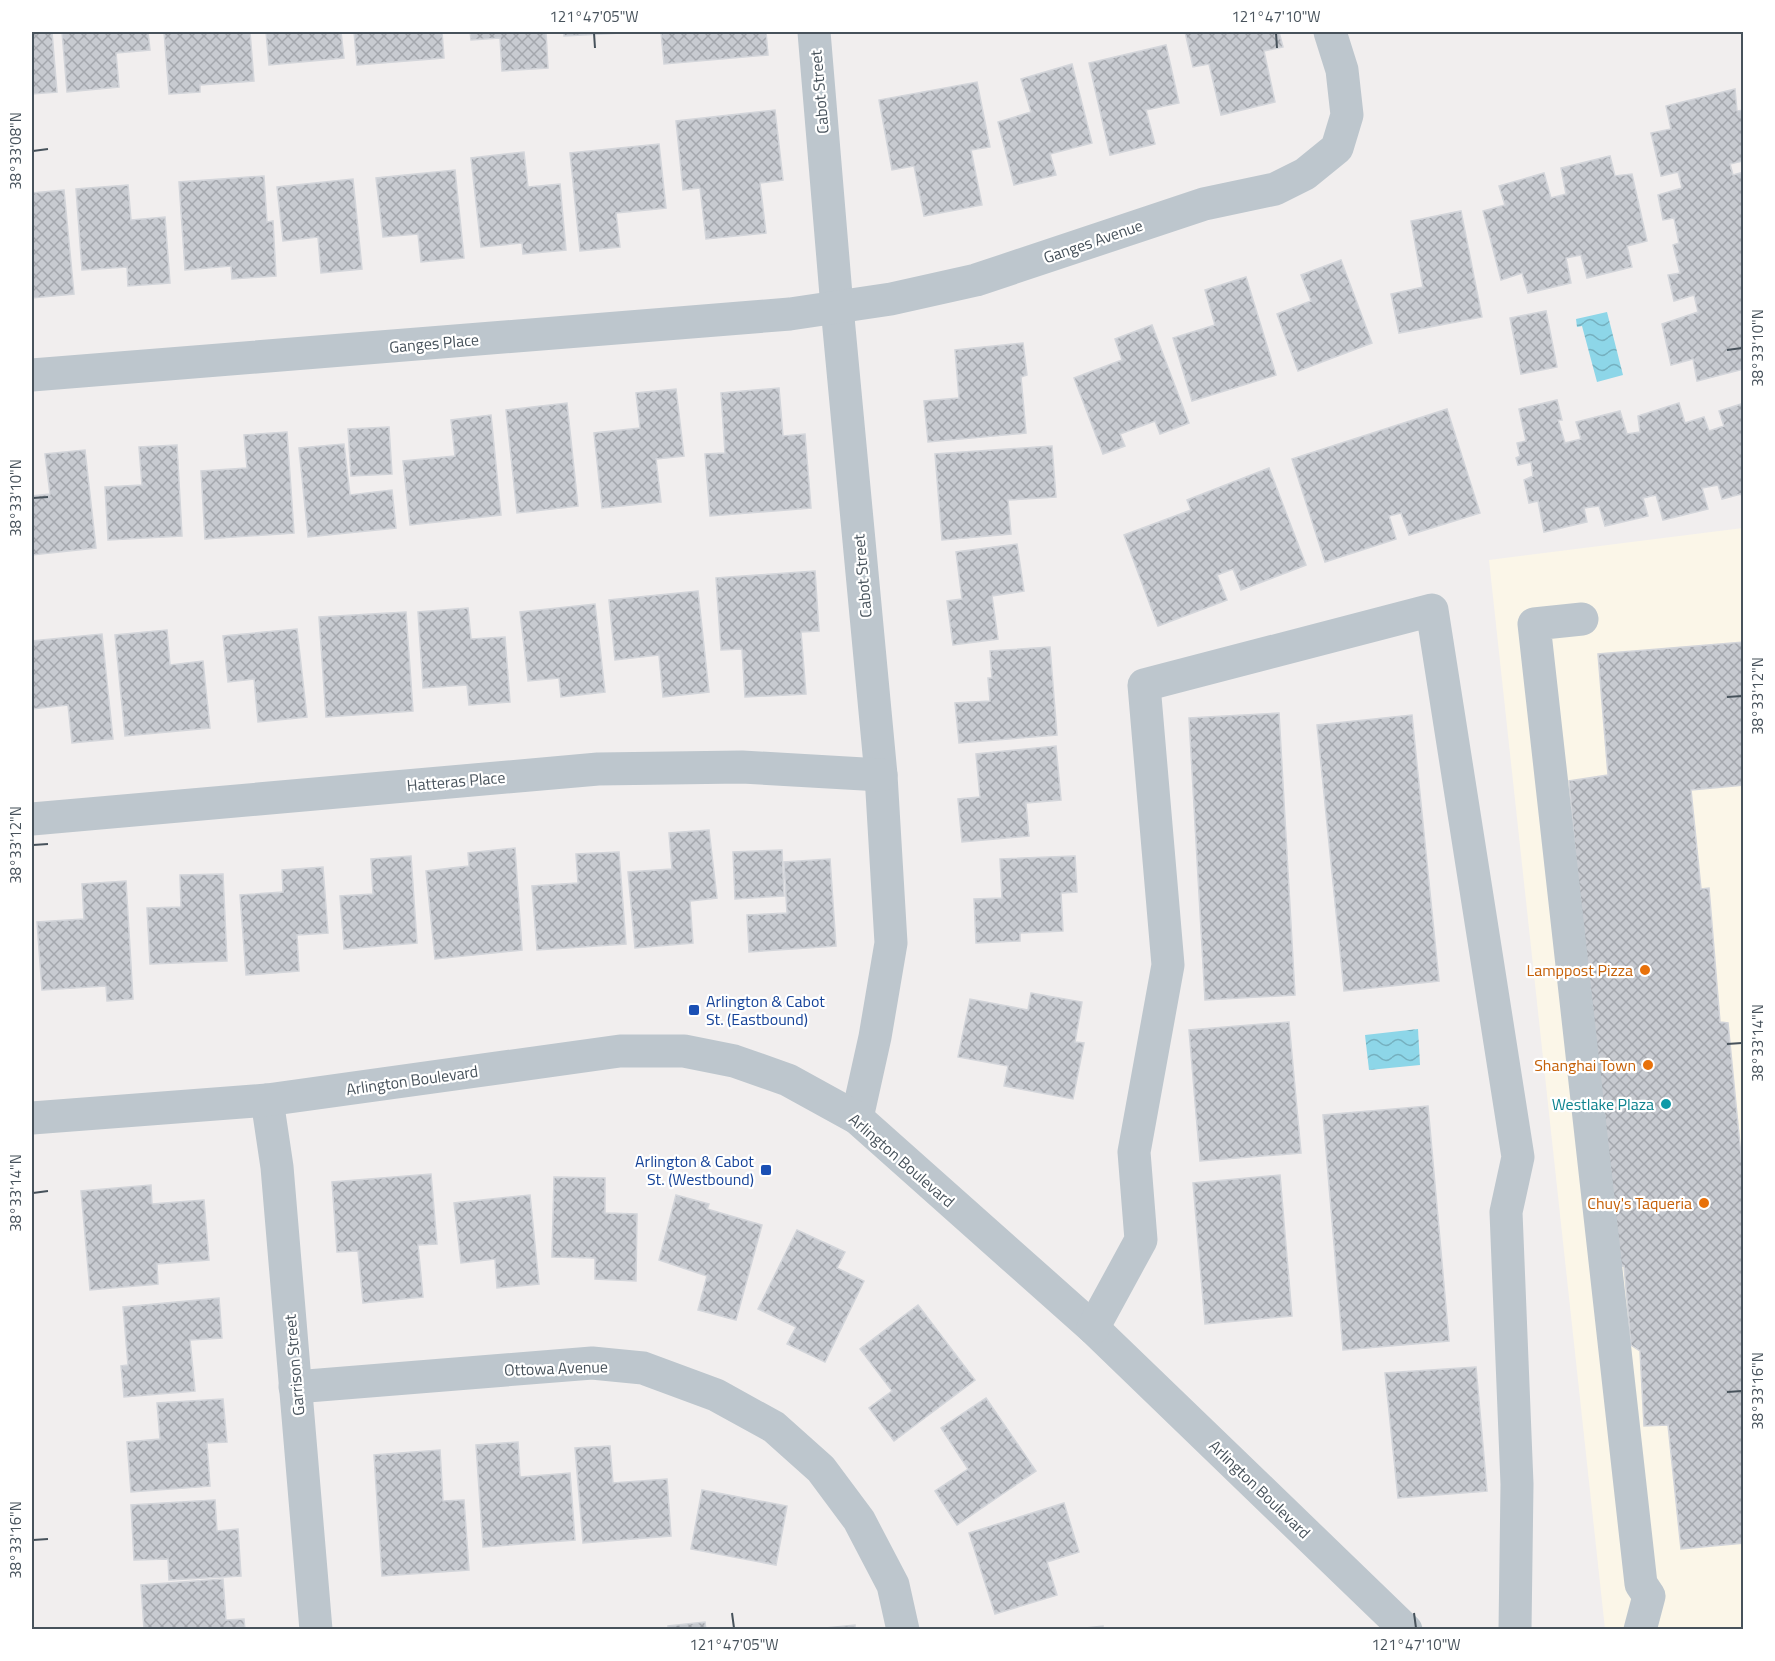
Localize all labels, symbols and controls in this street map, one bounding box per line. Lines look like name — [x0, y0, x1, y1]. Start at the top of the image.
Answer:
text: 121°47'05"W — [549, 5, 639, 28]
text: 121°47'10"W — [1231, 5, 1321, 28]
street label: Cabot Street — [803, 49, 835, 135]
text: 38°33'08"N — [4, 112, 27, 190]
street label: Ganges Avenue — [1040, 213, 1146, 269]
text: 38°33'10"N — [1746, 309, 1769, 387]
street label: Ganges Place — [388, 327, 480, 359]
text: 38°33'10"N — [4, 459, 27, 537]
street label: Cabot Street — [846, 533, 878, 619]
text: 38°33'12"N — [1746, 657, 1769, 735]
street label: Hatteras Place — [406, 765, 506, 797]
text: 38°33'12"N — [4, 806, 27, 884]
place label: Lamppost Pizza — [1526, 958, 1633, 982]
marker: Lamppost Pizza — [1638, 963, 1652, 977]
place label: Arlington & Cabot St. (Eastbound) — [706, 989, 825, 1031]
marker: Arlington & Cabot St. (Eastbound) — [687, 1003, 701, 1017]
text: 38°33'14"N — [1746, 1004, 1769, 1082]
place label: Shanghai Town — [1534, 1053, 1636, 1077]
marker: Shanghai Town — [1641, 1058, 1655, 1072]
street label: Arlington Boulevard — [344, 1059, 480, 1101]
place label: Westlake Plaza — [1552, 1092, 1654, 1116]
marker: Westlake Plaza — [1659, 1097, 1673, 1111]
street label: Arlington Boulevard — [844, 1107, 960, 1213]
place label: Arlington & Cabot St. (Westbound) — [635, 1149, 754, 1191]
text: 38°33'14"N — [4, 1154, 27, 1232]
marker: Arlington & Cabot St. (Westbound) — [759, 1163, 773, 1177]
place label: Chuy's Taqueria — [1587, 1191, 1692, 1215]
marker: Chuy's Taqueria — [1697, 1196, 1711, 1210]
street label: Garrison Street — [278, 1313, 310, 1417]
text: 38°33'16"N — [1746, 1352, 1769, 1430]
street label: Ottowa Avenue — [504, 1354, 608, 1382]
street label: Arlington Boulevard — [1204, 1434, 1316, 1544]
text: 38°33'16"N — [4, 1501, 27, 1579]
text: 121°47'05"W — [689, 1633, 779, 1656]
text: 121°47'10"W — [1371, 1633, 1461, 1656]

